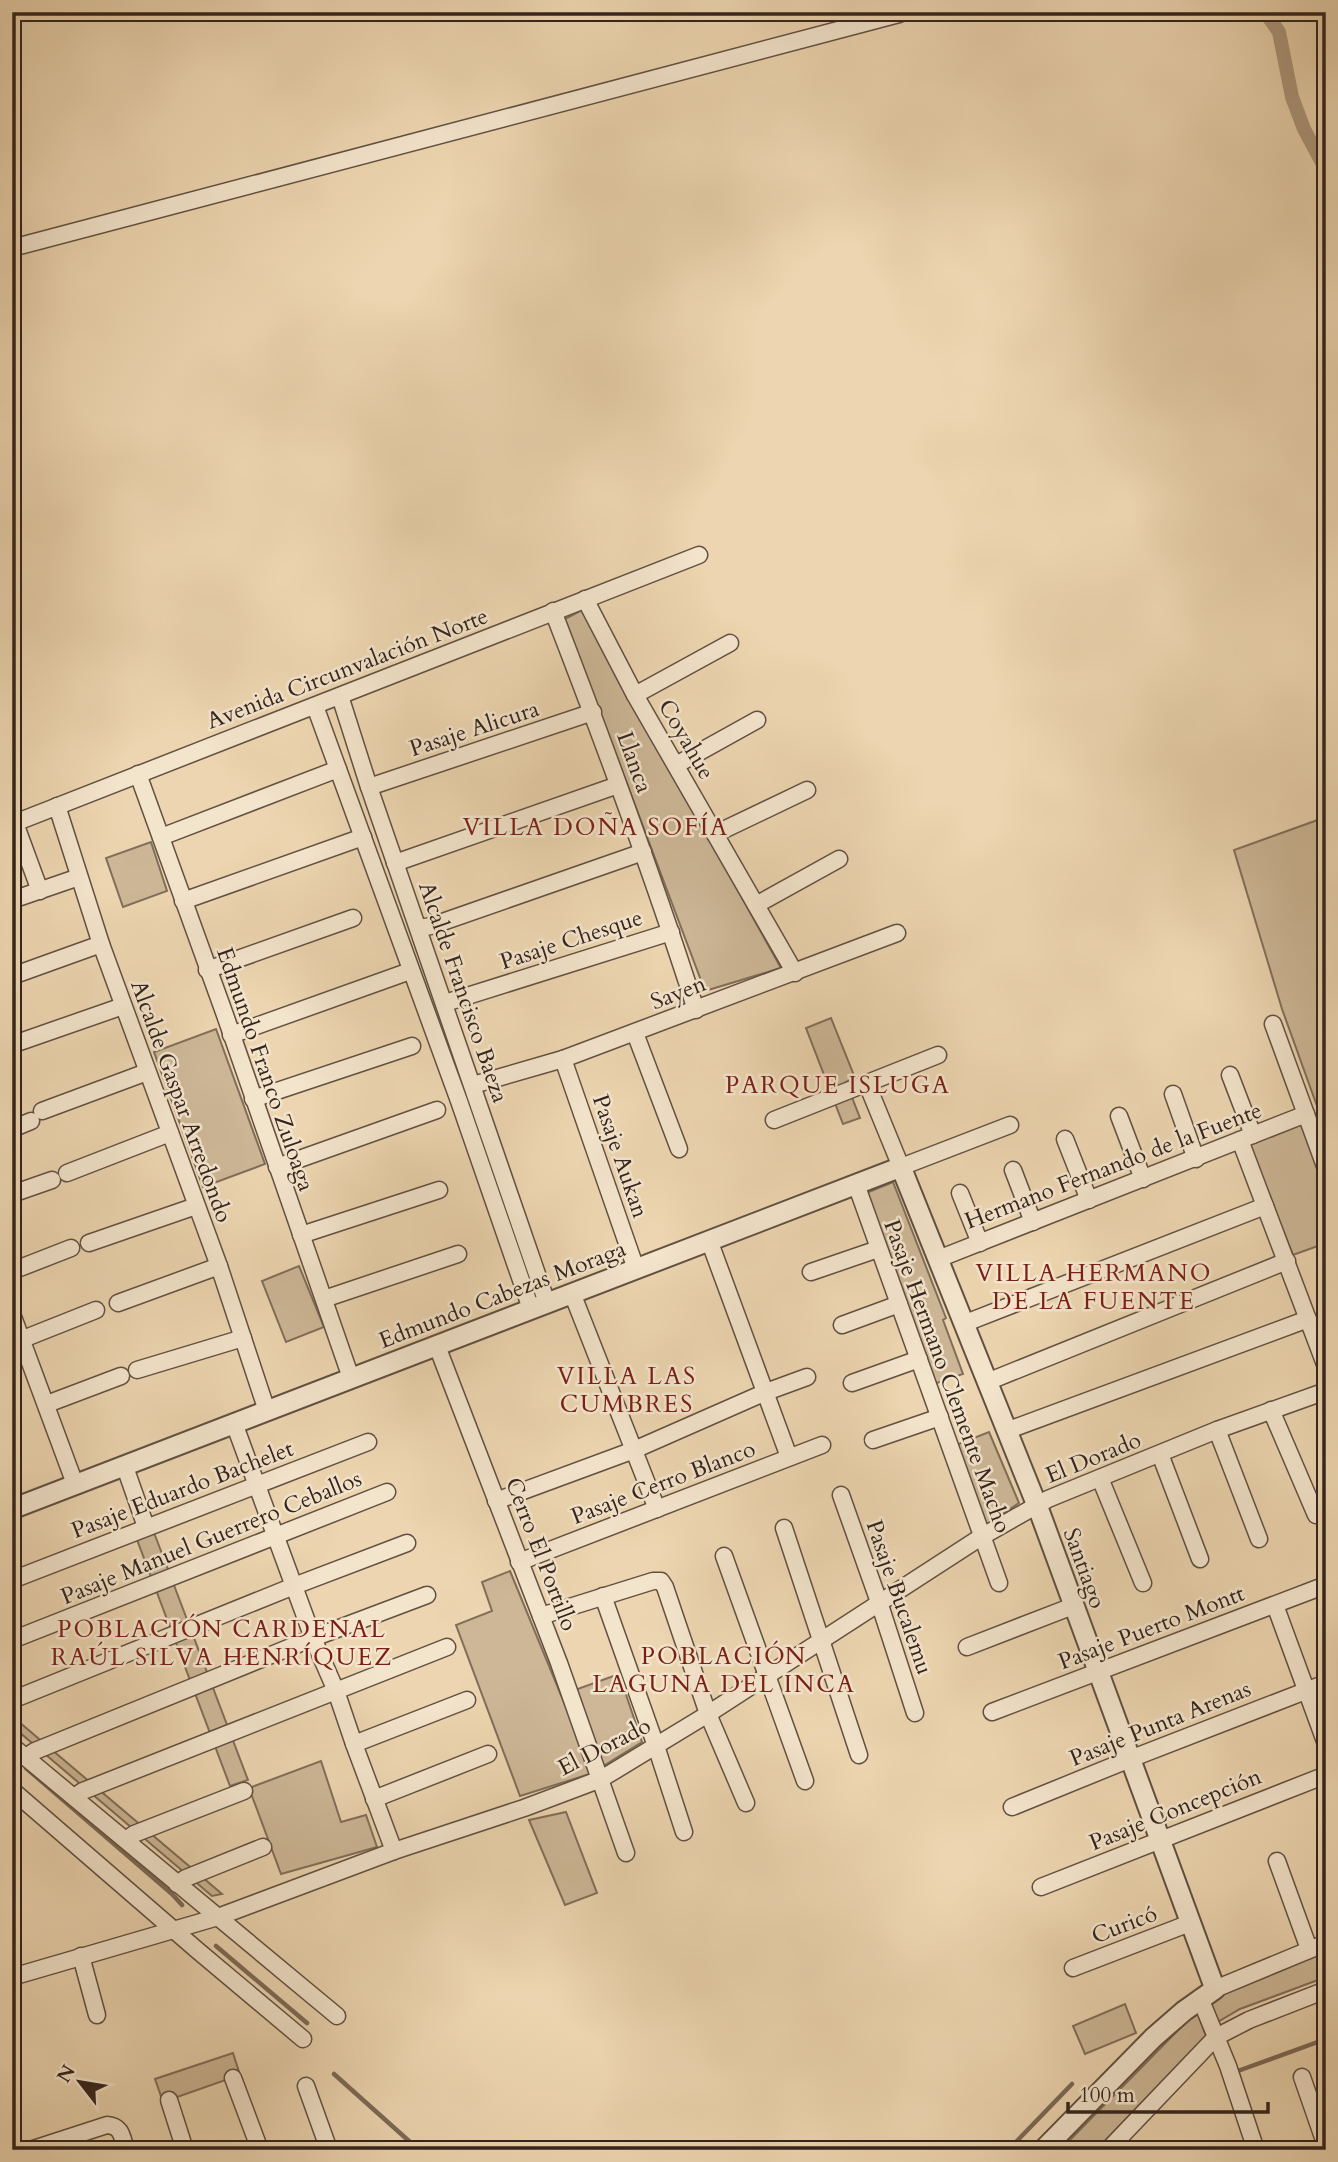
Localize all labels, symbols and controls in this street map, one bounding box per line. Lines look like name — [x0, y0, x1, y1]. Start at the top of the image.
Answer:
street label: Avenida Circunvalación Norte — [202, 600, 492, 737]
street label: Pasaje Alicura — [405, 693, 543, 764]
street label: Coyahue — [651, 693, 722, 785]
street label: Llanca — [609, 727, 660, 797]
district label: VILLA DOÑA SOFÍA — [463, 811, 729, 844]
street label: Alcalde Francisco Baeza — [411, 878, 516, 1107]
street label: Pasaje Chesque — [496, 902, 646, 977]
street label: Edmundo Franco Zuloaga — [209, 943, 322, 1195]
street label: Sayen — [646, 968, 710, 1017]
street label: Alcalde Gaspar Arredondo — [123, 976, 240, 1227]
district label: PARQUE ISLUGA — [725, 1069, 951, 1102]
street label: Pasaje Aukan — [585, 1090, 656, 1222]
street label: Hermano Fernando de la Fuente — [960, 1094, 1266, 1237]
street label: Pasaje Hermano Clemente Macho — [876, 1215, 1019, 1537]
street label: Edmundo Cabezas Moraga — [374, 1233, 630, 1356]
district label: VILLA HERMANO DE LA FUENTE — [976, 1257, 1212, 1318]
district label: VILLA LAS CUMBRES — [557, 1360, 697, 1421]
street label: El Dorado — [1041, 1424, 1146, 1491]
street label: Pasaje Eduardo Bachelet — [67, 1433, 298, 1546]
street label: Pasaje Cerro Blanco — [567, 1433, 760, 1532]
street label: Pasaje Manuel Guerrero Ceballos — [56, 1463, 366, 1612]
street label: Cerro El Portillo — [498, 1473, 585, 1635]
street label: Pasaje Bucalemu — [859, 1516, 940, 1678]
street label: Santiago — [1056, 1524, 1113, 1613]
street label: Pasaje Puerto Montt — [1054, 1578, 1249, 1677]
district label: POBLACIÓN CARDENAL RAÚL SILVA HENRÍQUEZ — [51, 1613, 393, 1674]
district label: POBLACIÓN LAGUNA DEL INCA — [592, 1640, 856, 1701]
street label: Pasaje Punta Arenas — [1065, 1673, 1255, 1774]
street label: El Dorado — [552, 1710, 656, 1783]
street label: Pasaje Concepción — [1085, 1761, 1266, 1858]
street label: Curicó — [1087, 1898, 1161, 1951]
north arrow — [46, 2046, 116, 2116]
text: N — [51, 2060, 82, 2088]
scale bar — [1068, 2071, 1268, 2115]
text: 100 m — [1079, 2081, 1135, 2110]

